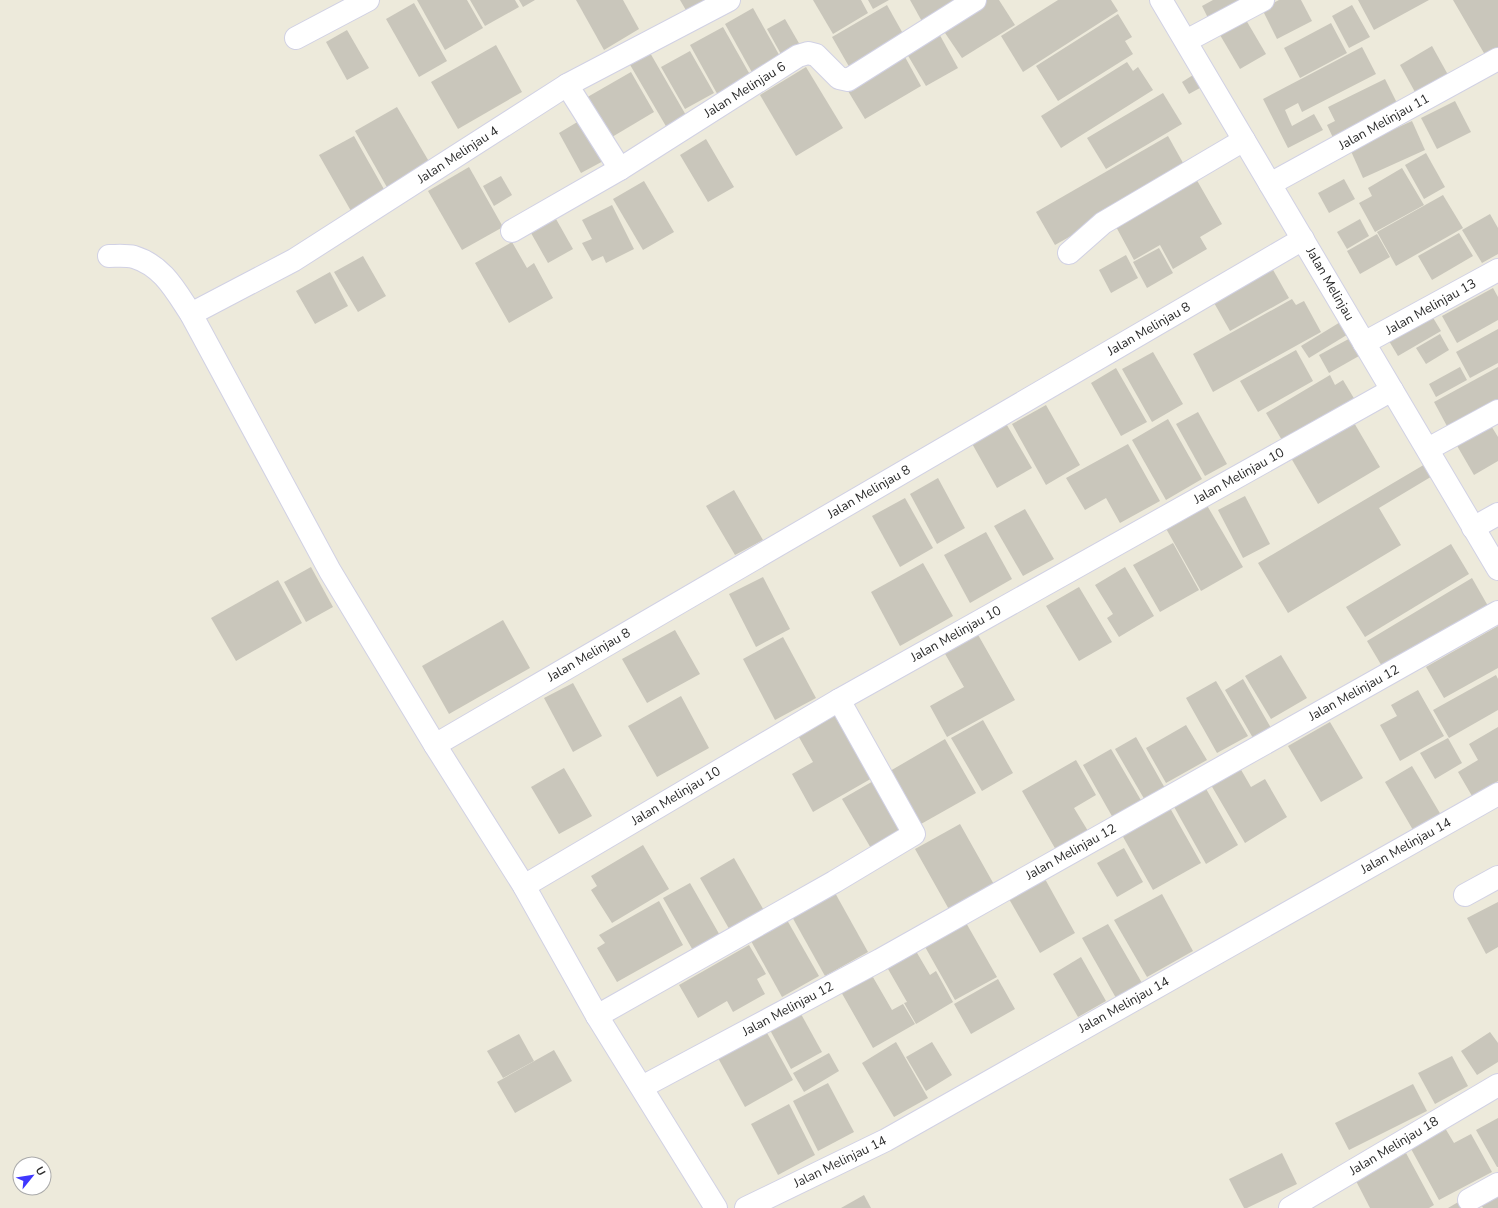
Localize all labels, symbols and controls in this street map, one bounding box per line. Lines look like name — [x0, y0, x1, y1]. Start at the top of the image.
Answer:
street label: Jalan Melinjau 6 — [700, 58, 789, 123]
street label: Jalan Melinjau 11 — [1335, 90, 1433, 155]
street label: Jalan Melinjau 4 — [413, 122, 502, 188]
street label: Jalan Melinjau — [1301, 243, 1358, 324]
street label: Jalan Melinjau 13 — [1382, 275, 1480, 340]
street label: Jalan Melinjau 8 — [1103, 298, 1194, 361]
street label: Jalan Melinjau 10 — [1190, 444, 1288, 509]
street label: Jalan Melinjau 8 — [823, 461, 914, 524]
street label: Jalan Melinjau 10 — [907, 602, 1005, 667]
street label: Jalan Melinjau 8 — [543, 624, 634, 687]
street label: Jalan Melinjau 12 — [1305, 661, 1403, 726]
street label: Jalan Melinjau 10 — [627, 762, 724, 830]
street label: Jalan Melinjau 14 — [1357, 814, 1455, 879]
street label: Jalan Melinjau 12 — [1022, 820, 1120, 885]
street label: Jalan Melinjau 14 — [1075, 973, 1173, 1038]
street label: Jalan Melinjau 12 — [738, 977, 837, 1041]
street label: Jalan Melinjau 18 — [1345, 1112, 1442, 1180]
street label: Jalan Melinjau 14 — [790, 1132, 890, 1193]
north arrow — [12, 1156, 52, 1196]
text: U — [32, 1164, 49, 1179]

